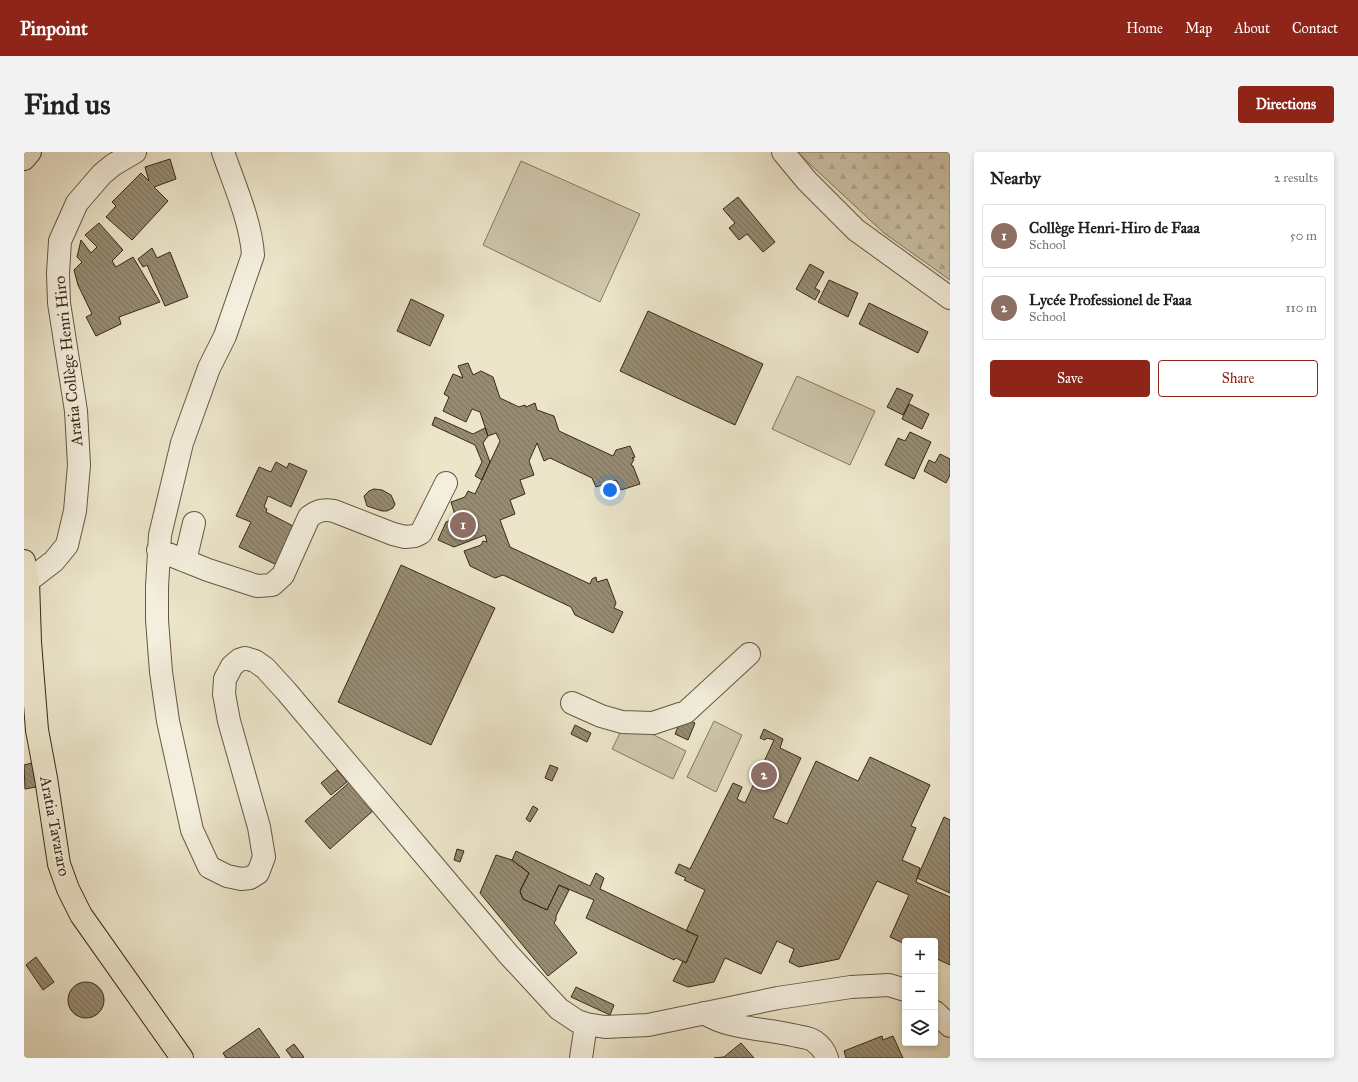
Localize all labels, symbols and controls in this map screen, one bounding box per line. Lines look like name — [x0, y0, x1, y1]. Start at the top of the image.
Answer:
text: Pinpoint — [20, 17, 88, 40]
text: Home — [1126, 20, 1163, 37]
text: Map — [1185, 20, 1212, 37]
text: About — [1234, 20, 1270, 37]
text: Contact — [1292, 20, 1338, 37]
button: Directions — [1238, 86, 1334, 123]
text: Find us — [24, 87, 110, 122]
text: Nearby — [990, 168, 1041, 189]
text: 2 results — [1274, 170, 1318, 186]
text: Collège Henri-Hiro de Faaa — [1029, 219, 1200, 237]
text: 1 — [1001, 228, 1007, 244]
text: 50 m — [1290, 228, 1317, 244]
text: School — [1029, 237, 1066, 253]
street label: Aratia Collège Henri Hiro — [50, 275, 87, 448]
text: Lycée Professionel de Faaa — [1029, 291, 1192, 309]
text: 2 — [1001, 300, 1007, 316]
text: 110 m — [1285, 300, 1317, 316]
text: School — [1029, 309, 1066, 325]
button: Save — [990, 360, 1150, 397]
button: Share — [1158, 360, 1318, 397]
your location — [600, 480, 620, 500]
pin: 1 — [450, 510, 476, 540]
pin: 2 — [751, 760, 777, 790]
street label: Aratia Tavararo — [36, 773, 74, 878]
map controls — [902, 938, 938, 1046]
button: + — [902, 938, 938, 974]
button: − — [902, 974, 938, 1010]
button: layers — [902, 1010, 938, 1046]

